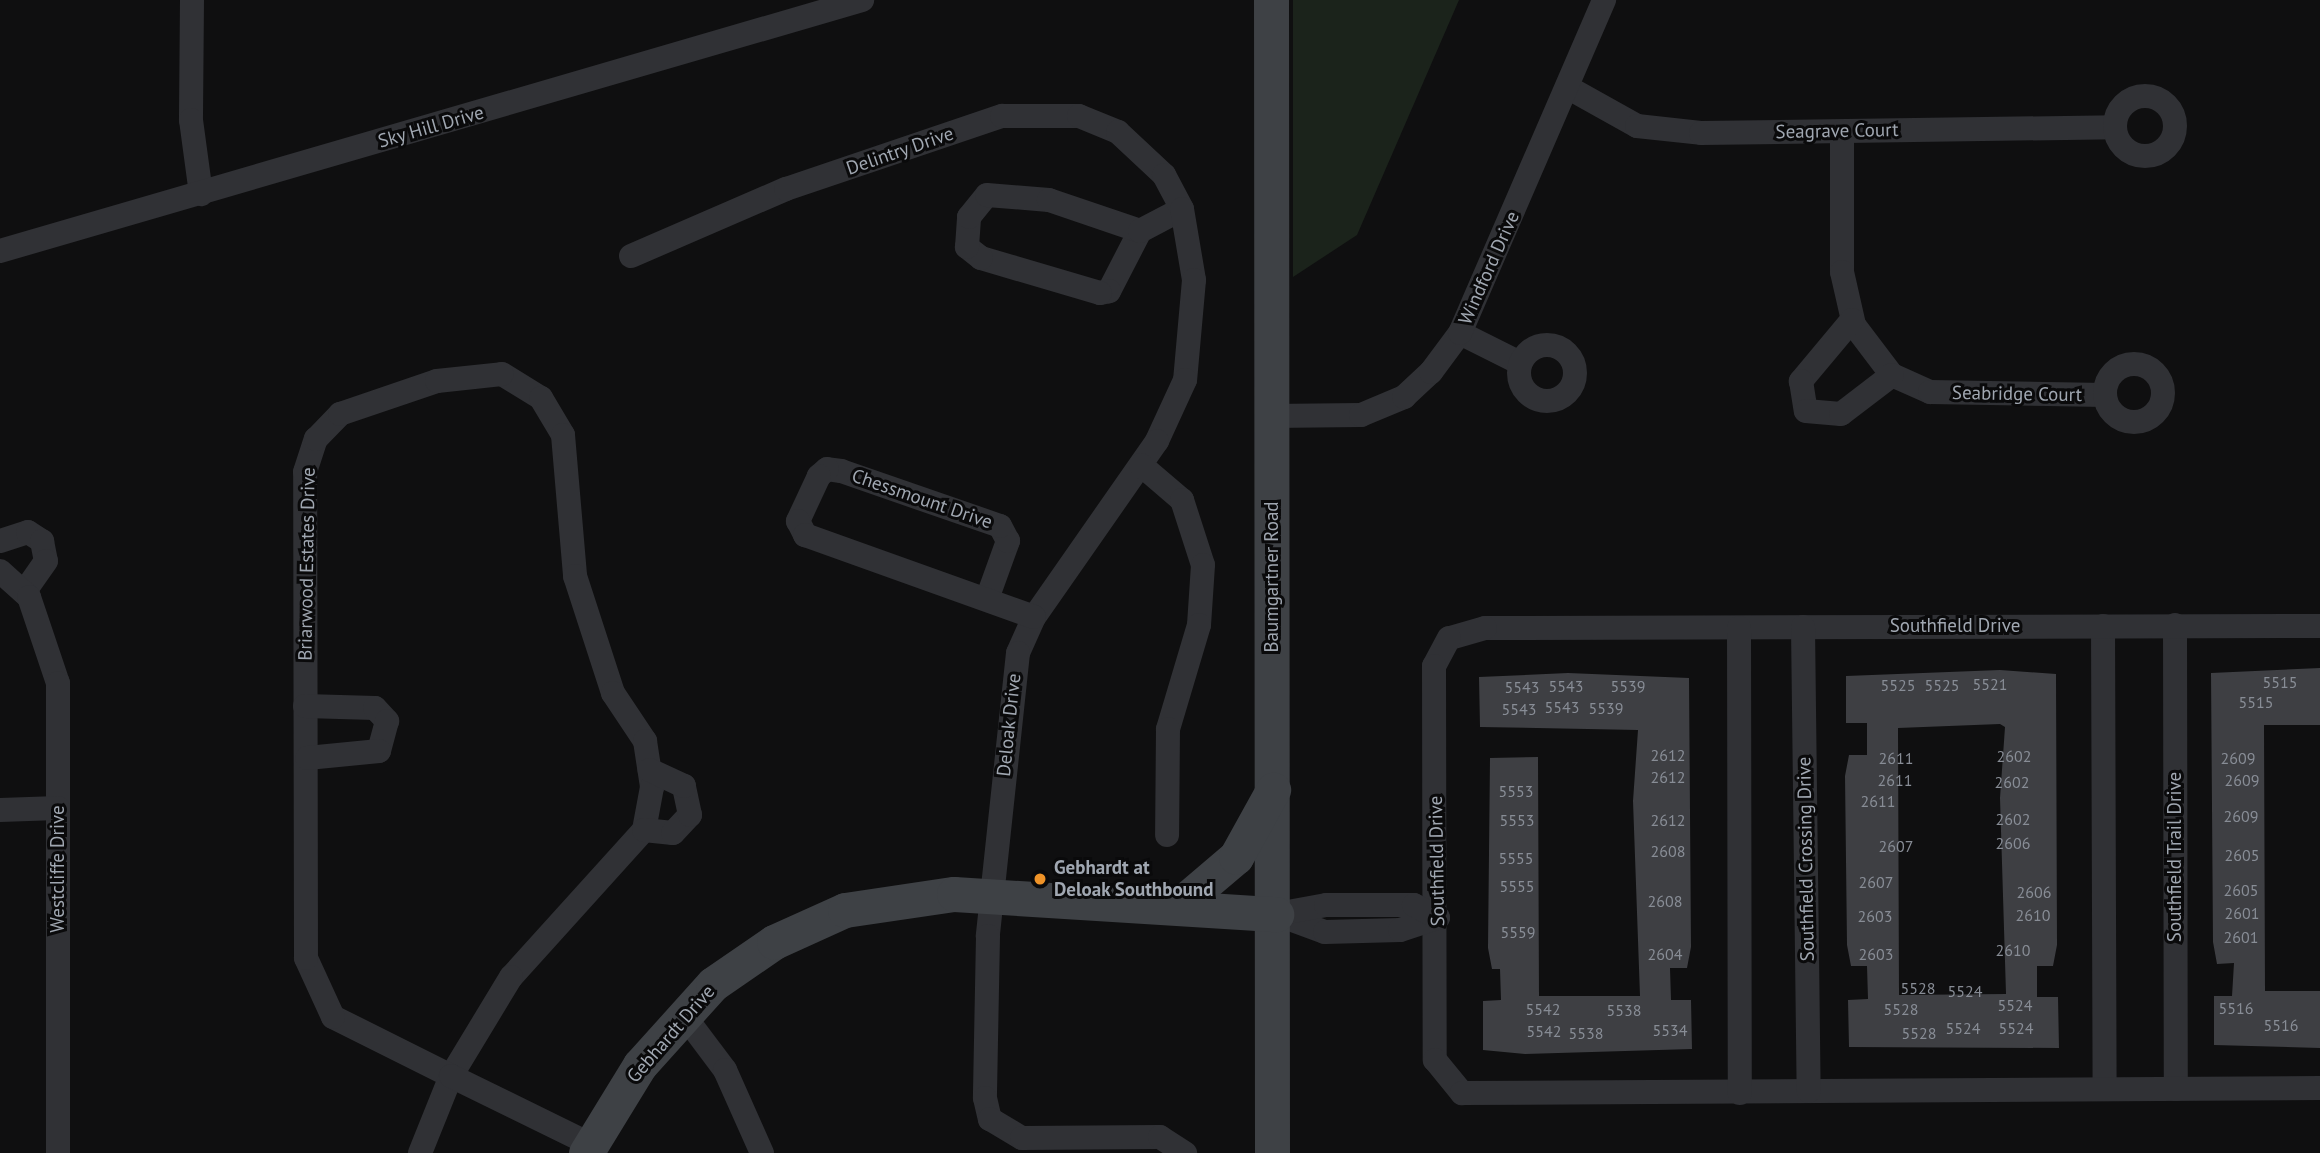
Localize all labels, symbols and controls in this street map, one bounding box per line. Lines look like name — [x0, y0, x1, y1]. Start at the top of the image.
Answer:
street label: Sky Hill Drive — [375, 101, 487, 153]
street label: Seagrave Court — [1775, 119, 1899, 143]
street label: Delintry Drive — [843, 122, 957, 180]
street label: Windford Drive — [1454, 208, 1524, 328]
street label: Seabridge Court — [1952, 381, 2082, 407]
street label: Chessmount Drive — [849, 464, 995, 534]
street label: Briarwood Estates Drive — [294, 467, 320, 661]
street label: Baumgartner Road — [1261, 501, 1283, 653]
street label: Southfield Drive — [1890, 615, 2020, 637]
street label: Deloak Drive — [992, 672, 1026, 778]
house number: 5515 — [2263, 672, 2297, 692]
house number: 5521 — [1973, 674, 2007, 694]
house number: 5525 — [1881, 675, 1915, 695]
house number: 5525 — [1925, 675, 1959, 695]
house number: 5543 — [1549, 676, 1583, 696]
house number: 5539 — [1611, 676, 1645, 696]
house number: 5543 — [1505, 677, 1539, 697]
house number: 5515 — [2239, 692, 2273, 712]
house number: 5543 — [1545, 697, 1579, 717]
house number: 5539 — [1589, 698, 1623, 718]
house number: 5543 — [1502, 699, 1536, 719]
house number: 2612 — [1651, 745, 1685, 765]
house number: 2602 — [1997, 746, 2031, 766]
house number: 2611 — [1879, 748, 1913, 768]
house number: 2609 — [2221, 748, 2255, 768]
street label: Southfield Crossing Drive — [1793, 757, 1819, 961]
house number: 2612 — [1651, 767, 1685, 787]
house number: 2611 — [1878, 770, 1912, 790]
house number: 2609 — [2225, 770, 2259, 790]
house number: 2602 — [1995, 772, 2029, 792]
street label: Southfield Trail Drive — [2164, 772, 2186, 942]
house number: 5553 — [1499, 781, 1533, 801]
house number: 2611 — [1861, 791, 1895, 811]
street label: Southfield Drive — [1424, 795, 1450, 927]
street label: Westcliffe Drive — [47, 805, 69, 933]
house number: 2609 — [2224, 806, 2258, 826]
house number: 2602 — [1996, 809, 2030, 829]
house number: 5553 — [1500, 810, 1534, 830]
house number: 2612 — [1651, 810, 1685, 830]
house number: 2606 — [1996, 833, 2030, 853]
house number: 2607 — [1879, 836, 1913, 856]
house number: 2608 — [1651, 841, 1685, 861]
house number: 2605 — [2225, 845, 2259, 865]
house number: 5555 — [1499, 848, 1533, 868]
place label: Gebhardt at Deloak Southbound — [1054, 857, 1214, 901]
marker: Gebhardt at Deloak Southbound — [1032, 871, 1048, 887]
house number: 2607 — [1859, 872, 1893, 892]
house number: 5555 — [1500, 876, 1534, 896]
house number: 2605 — [2224, 880, 2258, 900]
house number: 2606 — [2017, 882, 2051, 902]
house number: 2608 — [1648, 891, 1682, 911]
house number: 2601 — [2225, 903, 2259, 923]
house number: 2610 — [2016, 905, 2050, 925]
house number: 2603 — [1858, 906, 1892, 926]
house number: 5559 — [1501, 922, 1535, 942]
house number: 2601 — [2224, 927, 2258, 947]
house number: 2610 — [1996, 940, 2030, 960]
house number: 2604 — [1648, 944, 1682, 964]
house number: 2603 — [1859, 944, 1893, 964]
house number: 5528 — [1901, 978, 1935, 998]
street label: Gebhardt Drive — [622, 980, 720, 1088]
house number: 5524 — [1948, 981, 1982, 1001]
house number: 5524 — [1998, 995, 2032, 1015]
house number: 5516 — [2219, 998, 2253, 1018]
house number: 5542 — [1526, 999, 1560, 1019]
house number: 5528 — [1884, 999, 1918, 1019]
house number: 5538 — [1607, 1000, 1641, 1020]
house number: 5516 — [2264, 1015, 2298, 1035]
house number: 5524 — [1946, 1018, 1980, 1038]
house number: 5524 — [1999, 1018, 2033, 1038]
house number: 5534 — [1653, 1020, 1687, 1040]
house number: 5542 — [1527, 1021, 1561, 1041]
house number: 5538 — [1569, 1023, 1603, 1043]
house number: 5528 — [1902, 1023, 1936, 1043]

